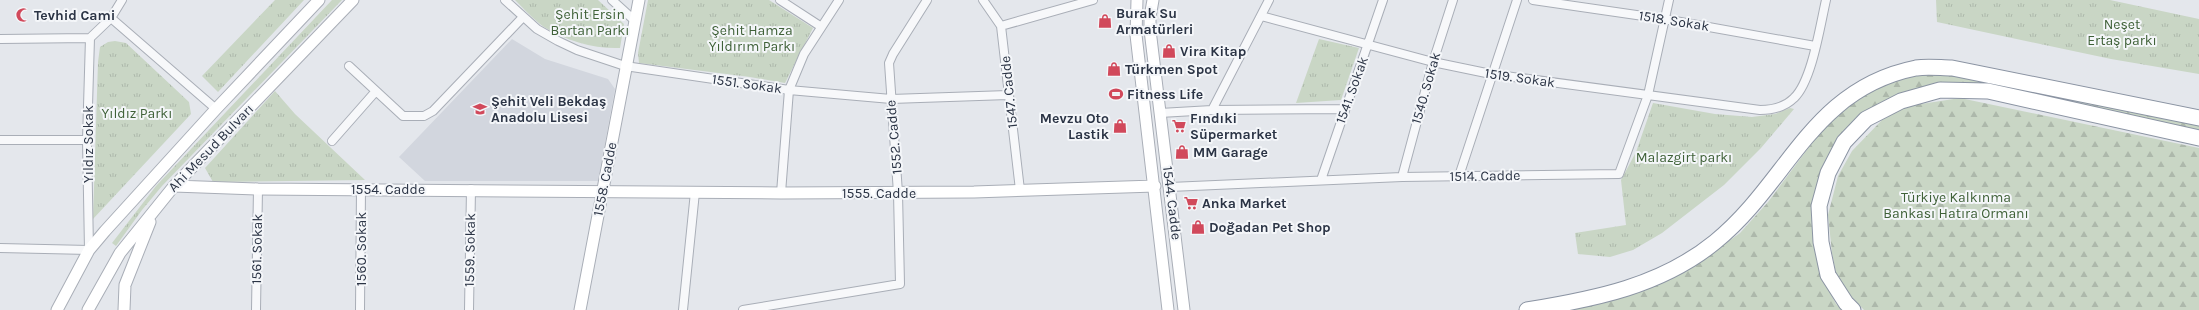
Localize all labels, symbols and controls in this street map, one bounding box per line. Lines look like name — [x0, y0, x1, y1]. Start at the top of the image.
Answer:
place label: Burak Su Armatürleri — [1116, 5, 1193, 38]
park label: Şehit Ersin Bartan Parkı — [551, 6, 629, 39]
mosque icon: Tevhid Cami — [15, 7, 31, 23]
place label: Tevhid Cami — [34, 7, 115, 24]
street label: 1518. Sokak — [1638, 7, 1711, 35]
shop icon: Burak Su Armatürleri — [1097, 13, 1113, 29]
park label: Neşet Ertaş parkı — [2087, 16, 2157, 49]
park label: Şehit Hamza Yıldırım Parkı — [709, 22, 795, 55]
shop icon: Vira Kitap — [1161, 43, 1177, 59]
place label: Vira Kitap — [1180, 43, 1246, 60]
street label: 1540. Sokak — [1408, 50, 1444, 126]
street label: 1541. Sokak — [1332, 54, 1372, 126]
street label: 1547. Cadde — [997, 55, 1021, 129]
shop icon: Türkmen Spot — [1106, 61, 1122, 77]
place label: Türkmen Spot — [1125, 61, 1218, 78]
street label: 1519. Sokak — [1484, 65, 1556, 91]
street label: 1551. Sokak — [711, 71, 783, 97]
sports icon: Fitness Life — [1108, 86, 1124, 102]
place label: Fitness Life — [1127, 86, 1203, 103]
place label: Şehit Veli Bekdaş Anadolu Lisesi — [491, 93, 606, 126]
street label: 1552. Cadde — [882, 99, 906, 175]
street label: Ahi Mesud Bulvarı — [165, 101, 257, 195]
school or university icon: Şehit Veli Bekdaş Anadolu Lisesi — [472, 101, 488, 117]
street label: Yıldız Sokak — [80, 105, 97, 183]
park label: Yıldız Parkı — [102, 105, 172, 122]
place label: Mevzu Oto Lastik — [1040, 110, 1110, 143]
place label: Fındıki Süpermarket — [1190, 110, 1278, 143]
shop icon: Mevzu Oto Lastik — [1112, 118, 1128, 134]
supermarket icon: Fındıki Süpermarket — [1171, 118, 1187, 134]
street label: 1558. Cadde — [590, 141, 620, 217]
shop icon: MM Garage — [1174, 144, 1190, 160]
place label: MM Garage — [1193, 144, 1268, 161]
park label: Malazgirt parkı — [1636, 149, 1732, 166]
street label: 1544. Cadde — [1159, 165, 1185, 241]
street label: 1514. Cadde — [1449, 167, 1521, 185]
street label: 1554. Cadde — [351, 181, 425, 198]
street label: 1555. Cadde — [842, 185, 916, 202]
park label: Türkiye Kalkınma Bankası Hatıra Ormanı — [1883, 189, 2029, 222]
supermarket icon: Anka Market — [1183, 195, 1199, 211]
place label: Anka Market — [1202, 195, 1287, 212]
street label: 1560. Sokak — [353, 212, 370, 286]
street label: 1561. Sokak — [248, 213, 266, 284]
street label: 1559. Sokak — [461, 213, 479, 287]
shop icon: Doğadan Pet Shop — [1190, 219, 1206, 235]
place label: Doğadan Pet Shop — [1209, 219, 1331, 236]

